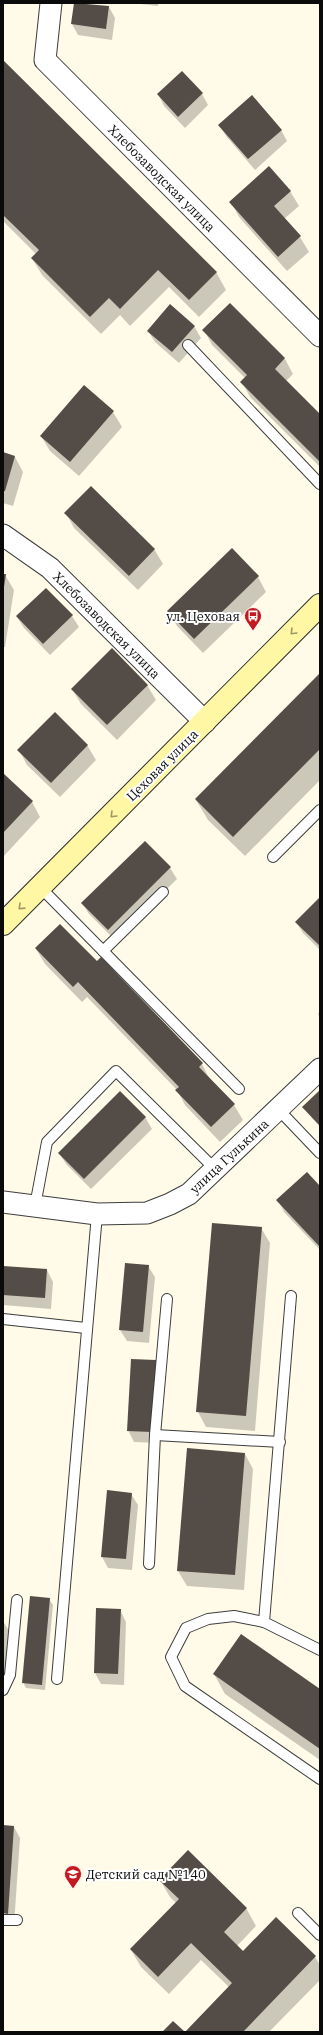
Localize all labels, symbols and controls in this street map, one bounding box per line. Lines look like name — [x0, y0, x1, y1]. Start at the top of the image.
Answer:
street label: Хлебозаводская улица — [104, 121, 219, 236]
street label: Хлебозаводская улица — [49, 568, 164, 683]
bus stop icon: ул. Цеховая — [243, 606, 263, 631]
place label: ул. Цеховая — [166, 608, 240, 625]
one-way arrow — [290, 627, 298, 635]
street label: Цеховая улица — [123, 726, 202, 805]
one-way arrow — [110, 810, 118, 818]
one-way arrow — [18, 902, 26, 910]
street label: улица Гулькина — [186, 1115, 272, 1197]
school or university icon: Детский сад №140 — [63, 1864, 83, 1889]
place label: Детский сад №140 — [86, 1866, 206, 1883]

